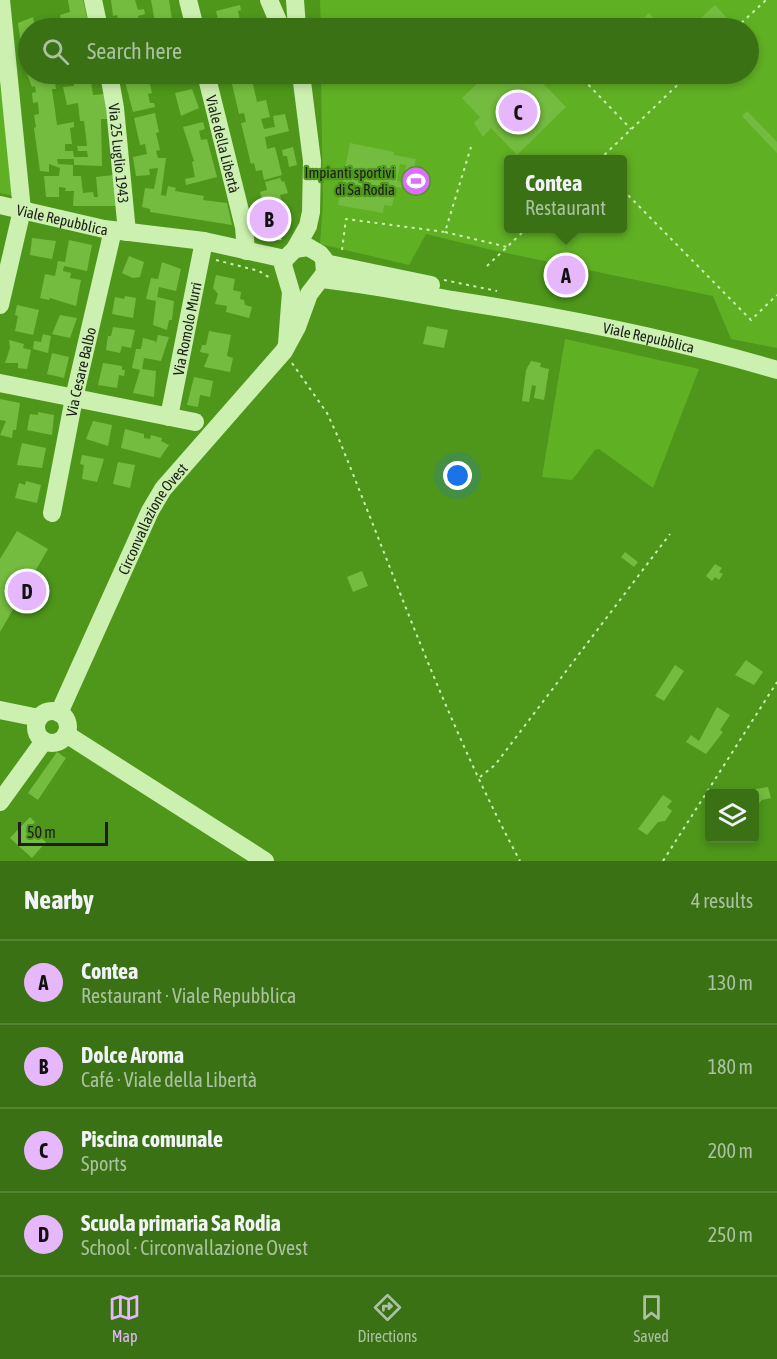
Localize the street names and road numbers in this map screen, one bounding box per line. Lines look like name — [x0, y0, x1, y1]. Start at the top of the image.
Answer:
street label: Viale della Libertà — [203, 93, 244, 195]
street label: Via 25 Luglio 1943 — [106, 102, 133, 204]
street label: Viale Repubblica — [15, 201, 109, 238]
street label: Via Romolo Murri — [169, 281, 204, 377]
street label: Viale Repubblica — [601, 318, 696, 356]
street label: Via Cesare Balbo — [62, 325, 99, 418]
street label: Circonvallazione Ovest — [114, 459, 190, 577]

